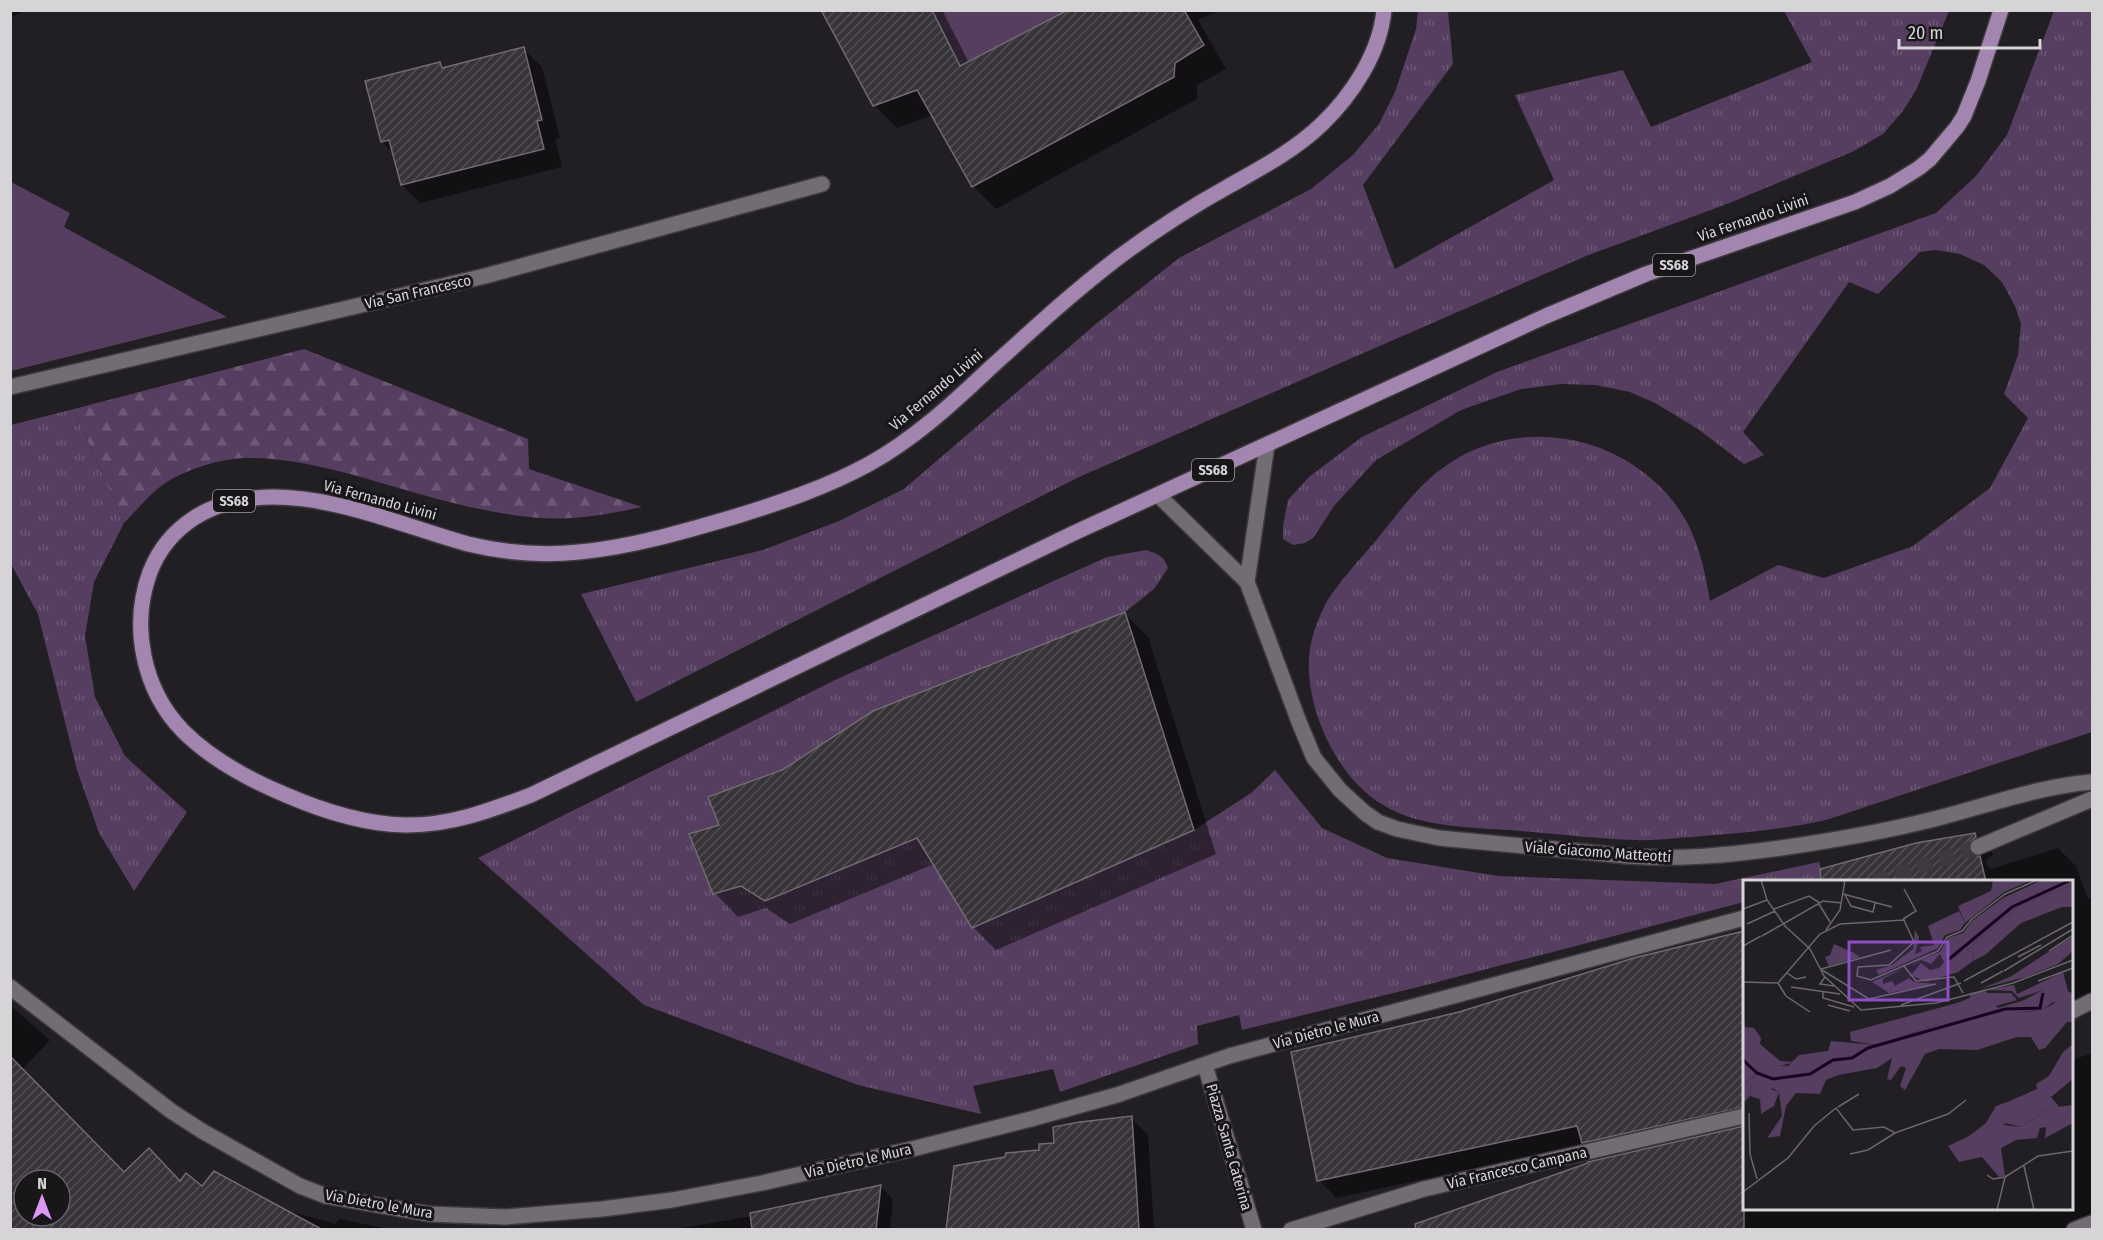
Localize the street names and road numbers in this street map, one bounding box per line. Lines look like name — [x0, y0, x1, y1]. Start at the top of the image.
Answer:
street label: Via Fernando Livini — [1695, 191, 1811, 245]
road number: SS68 — [1653, 254, 1695, 276]
street label: Via San Francesco — [363, 271, 473, 313]
street label: Via Fernando Livini — [886, 346, 986, 434]
road number: SS68 — [1192, 459, 1234, 481]
street label: Via Fernando Livini — [322, 476, 438, 524]
road number: SS68 — [213, 490, 255, 512]
street label: Viale Giacomo Matteotti — [1524, 838, 1672, 866]
street label: Via Dietro le Mura — [1271, 1007, 1381, 1053]
street label: Piazza Santa Caterina — [1202, 1082, 1256, 1212]
street label: Via Dietro le Mura — [803, 1140, 913, 1182]
street label: Via Francesco Campana — [1445, 1143, 1589, 1193]
street label: Via Dietro le Mura — [324, 1186, 434, 1222]

